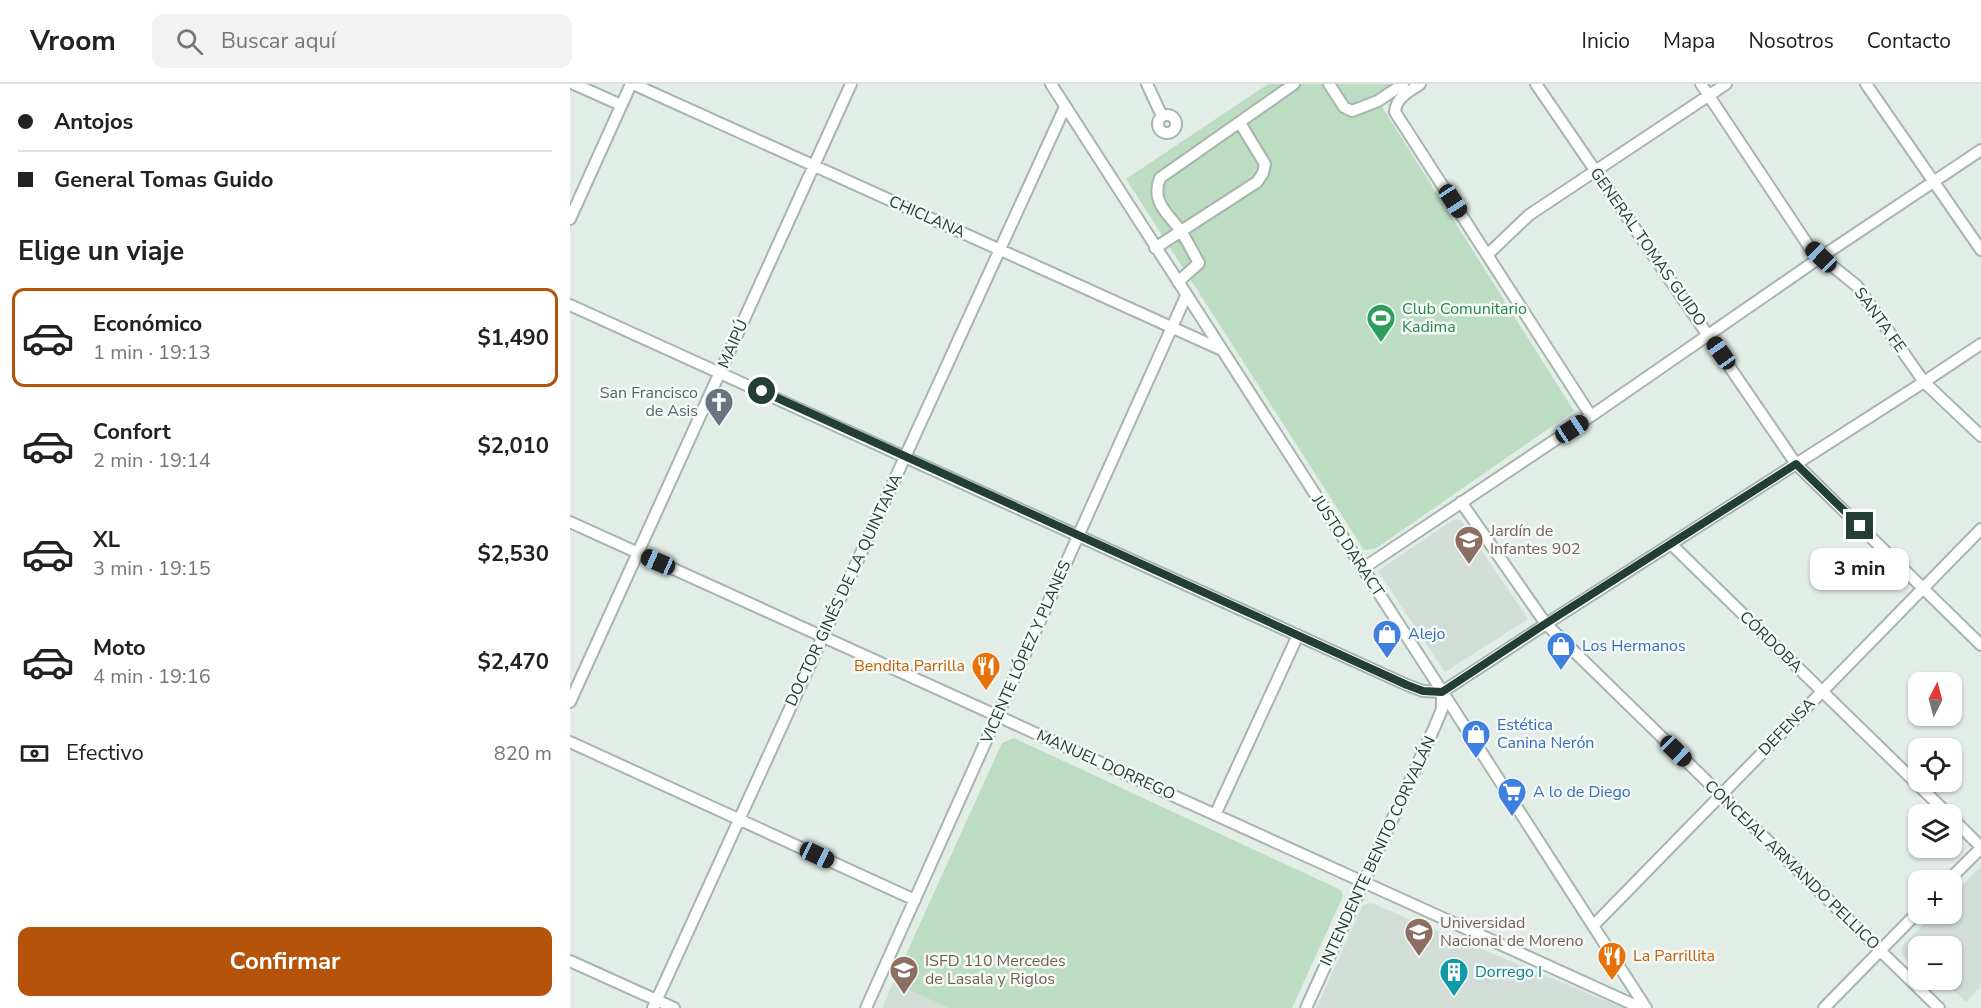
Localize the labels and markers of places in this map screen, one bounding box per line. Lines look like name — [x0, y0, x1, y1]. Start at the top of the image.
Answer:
place label: Club Comunitario Kadima — [1402, 298, 1527, 338]
sports icon: Club Comunitario Kadima — [1365, 302, 1397, 344]
place label: San Francisco de Asis — [600, 382, 698, 422]
church icon: San Francisco de Asis — [703, 386, 735, 428]
place label: Jardín de Infantes 902 — [1489, 520, 1581, 560]
school or university icon: Jardín de Infantes 902 — [1453, 524, 1485, 566]
shop icon: Alejo — [1371, 618, 1403, 660]
place label: Alejo — [1408, 623, 1446, 645]
shop icon: Los Hermanos — [1545, 630, 1577, 672]
place label: Los Hermanos — [1582, 635, 1686, 657]
restaurant icon: Bendita Parrilla — [970, 650, 1002, 692]
place label: Bendita Parrilla — [854, 655, 965, 677]
place label: Estética Canina Nerón — [1497, 714, 1594, 754]
shop icon: Estética Canina Nerón — [1460, 718, 1492, 760]
supermarket icon: A lo de Diego — [1496, 776, 1528, 818]
place label: A lo de Diego — [1533, 781, 1631, 803]
place label: Universidad Nacional de Moreno — [1440, 912, 1584, 952]
school or university icon: Universidad Nacional de Moreno — [1403, 916, 1435, 958]
restaurant icon: La Parrillita — [1596, 940, 1628, 982]
place label: La Parrillita — [1633, 945, 1715, 967]
place label: ISFD 110 Mercedes de Lasala y Riglos — [925, 950, 1066, 990]
school or university icon: ISFD 110 Mercedes de Lasala y Riglos — [888, 954, 920, 996]
building icon: Dorrego I — [1438, 956, 1470, 998]
place label: Dorrego I — [1475, 961, 1542, 983]

